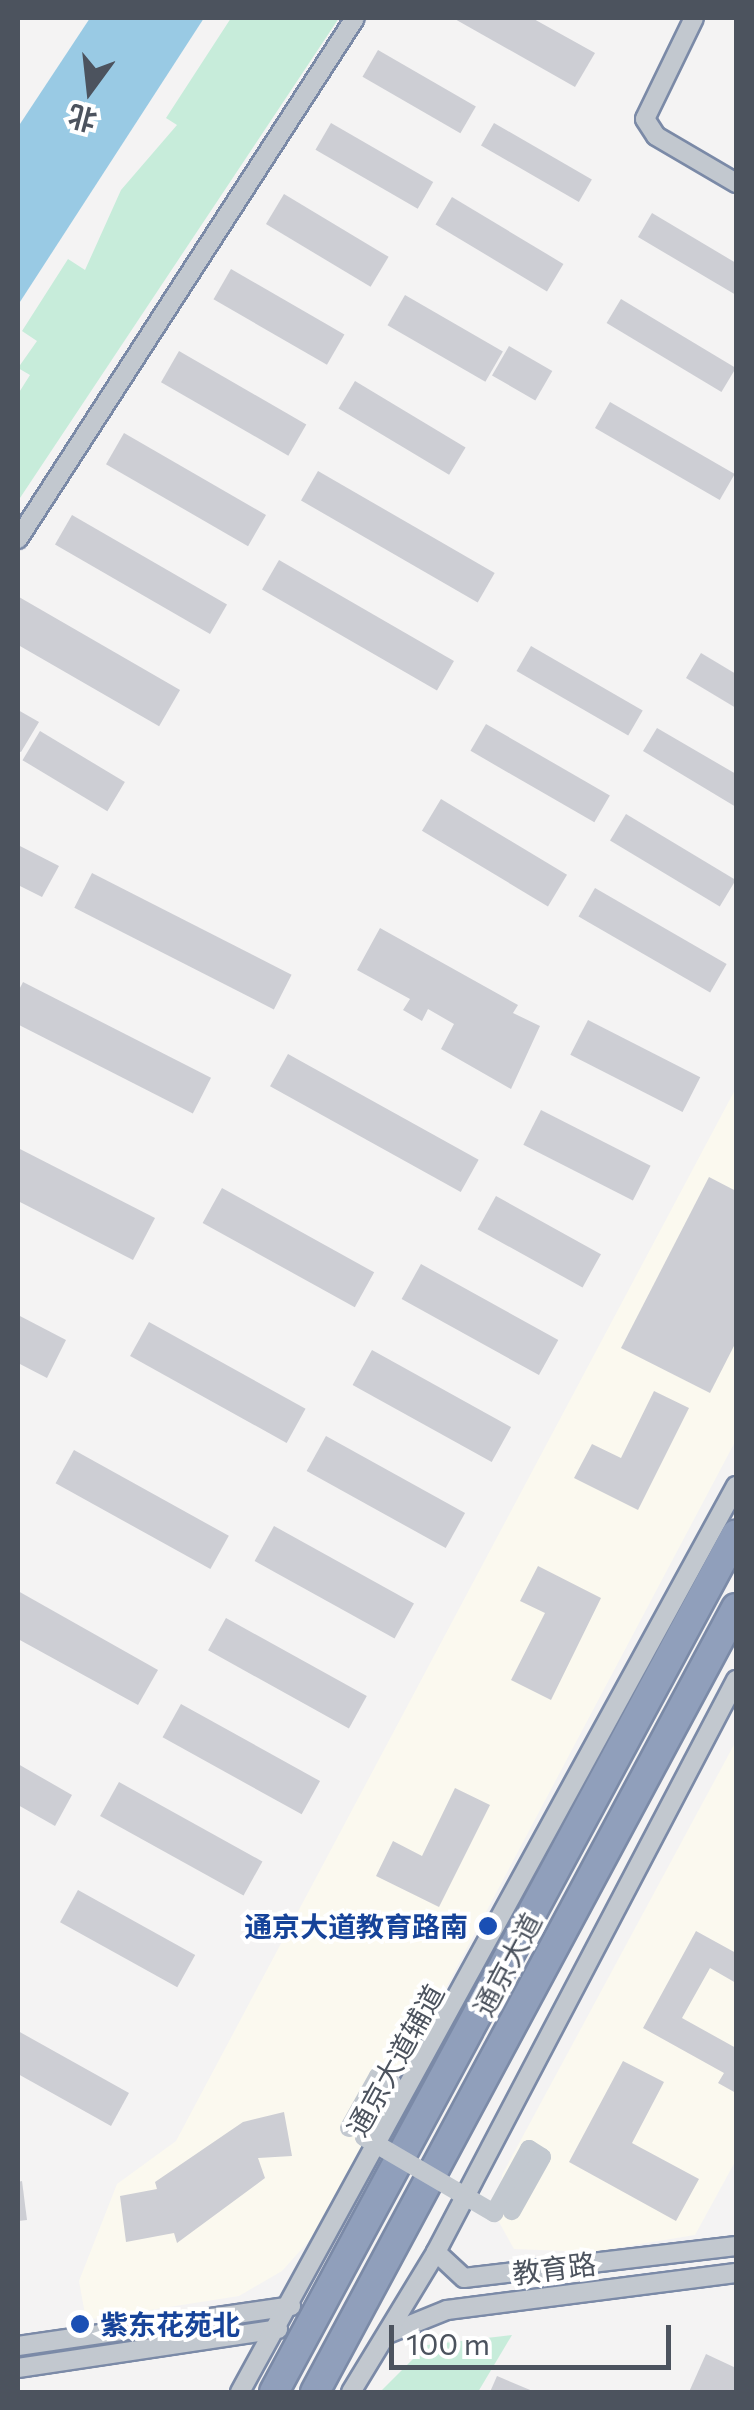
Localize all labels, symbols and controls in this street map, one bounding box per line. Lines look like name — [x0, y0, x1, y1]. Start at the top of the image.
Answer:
north arrow — [40, 40, 140, 140]
text: 北 — [64, 99, 100, 139]
street label: 通京大道 — [466, 1907, 548, 2021]
place label: 通京大道教育路南 — [244, 1909, 468, 1943]
marker: 通京大道教育路南 — [477, 1915, 499, 1937]
street label: 通京大道辅道 — [340, 1978, 450, 2142]
street label: 教育路 — [510, 2246, 598, 2290]
scale bar — [394, 2305, 676, 2367]
place label: 紫东花苑北 — [100, 2307, 240, 2341]
marker: 紫东花苑北 — [69, 2313, 91, 2335]
text: 100 m — [406, 2324, 490, 2361]

